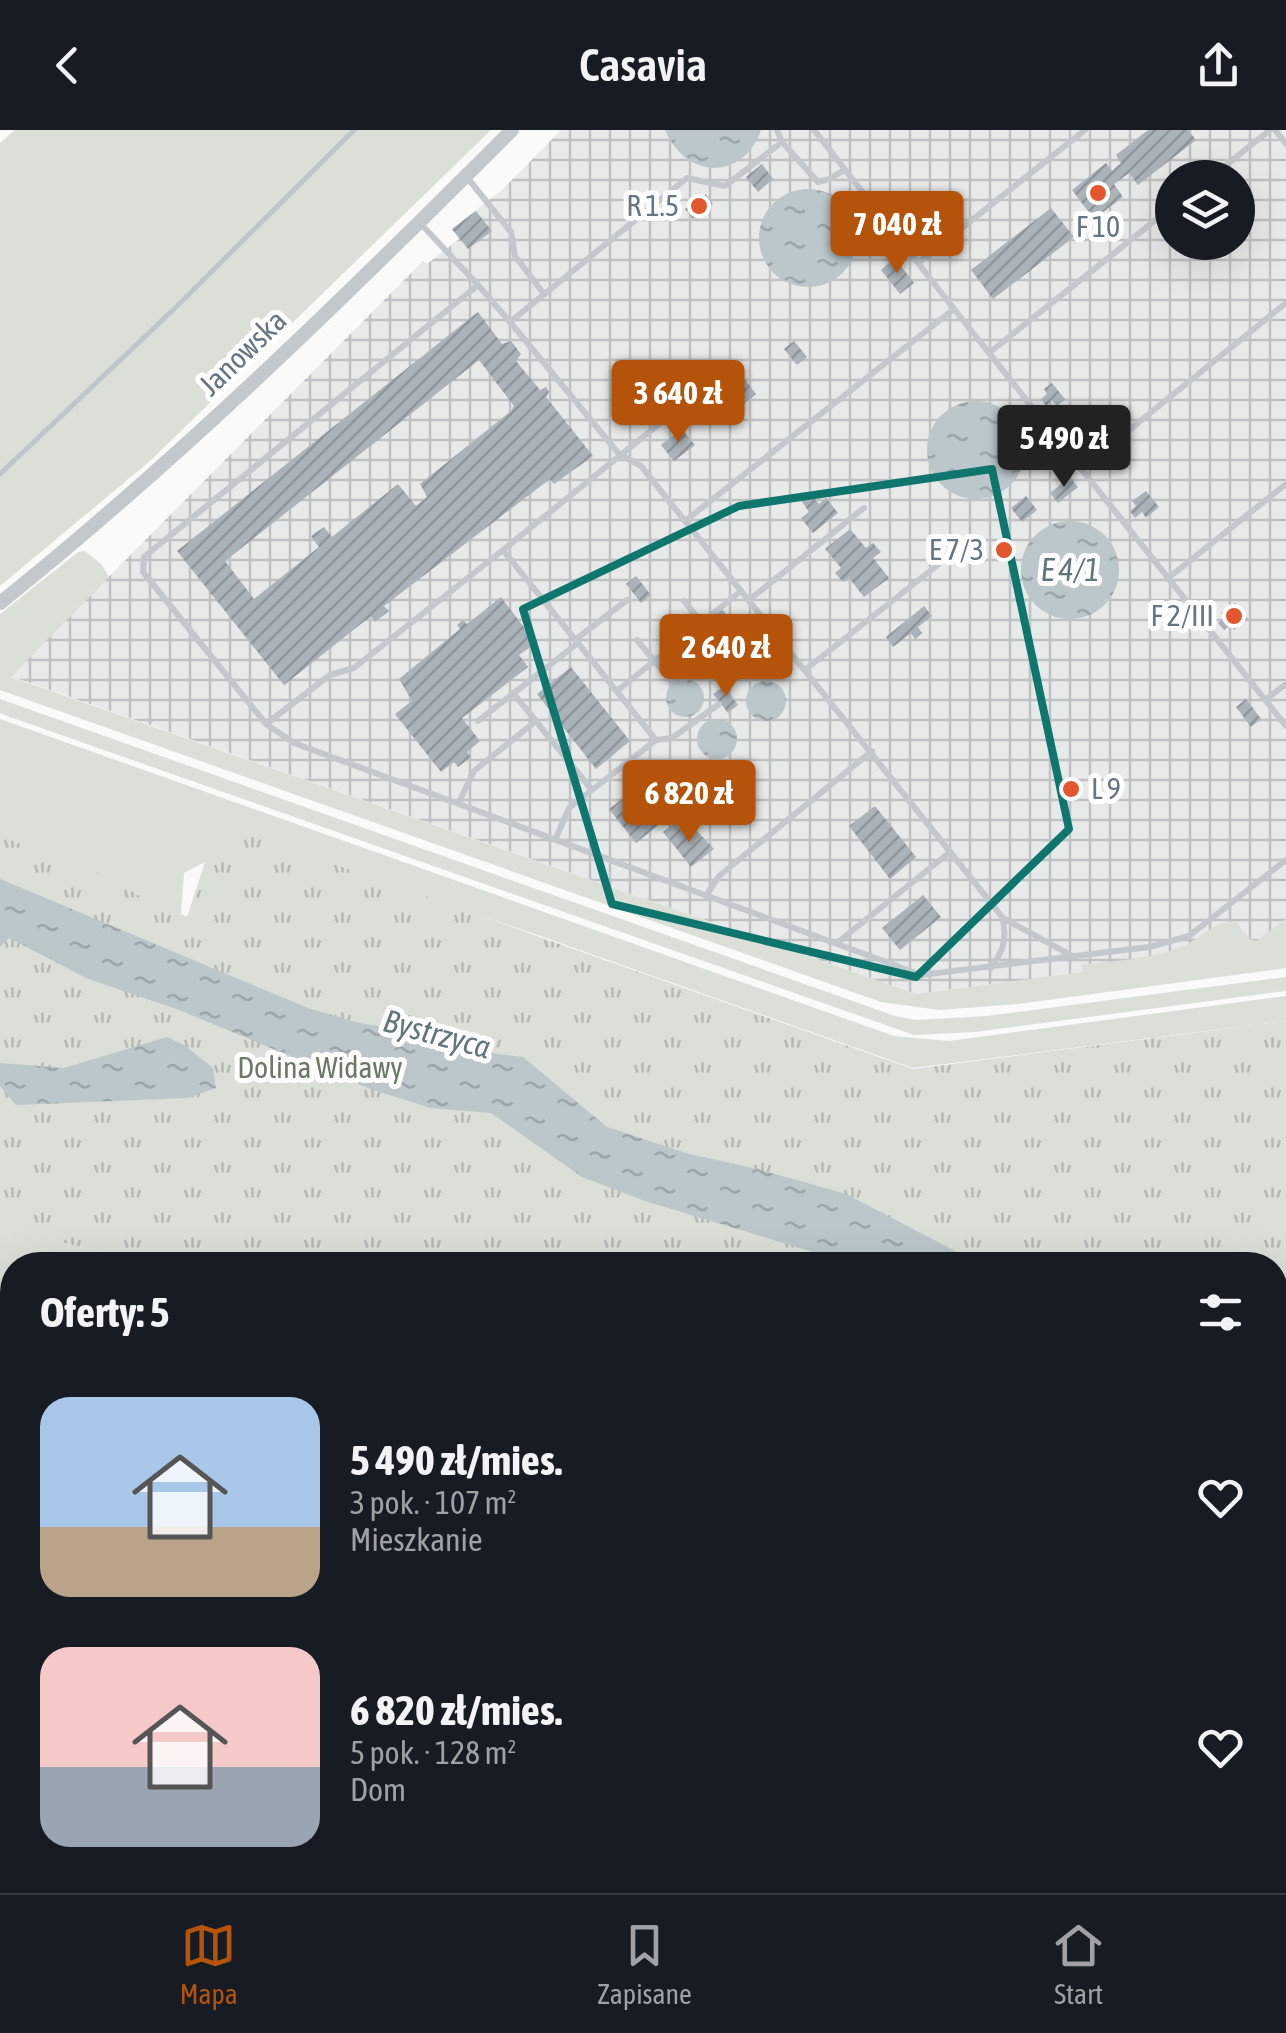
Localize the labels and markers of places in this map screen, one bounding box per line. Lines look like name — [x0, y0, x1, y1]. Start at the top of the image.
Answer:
marker: F 10 — [1087, 182, 1109, 204]
place label: R 1.5 — [626, 188, 679, 222]
pin: 7 040 zł — [794, 191, 1000, 276]
marker: R 1.5 — [688, 195, 710, 217]
place label: F 10 — [1076, 209, 1120, 243]
pin: 3 640 zł — [575, 360, 781, 445]
pin: 5 490 zł — [961, 405, 1167, 490]
place label: E 7/3 — [929, 532, 984, 566]
marker: E 7/3 — [993, 539, 1015, 561]
place label: F 2/III — [1151, 598, 1214, 632]
marker: F 2/III — [1223, 605, 1245, 627]
pin: 2 640 zł — [623, 614, 829, 699]
pin: 6 820 zł — [586, 760, 792, 845]
place label: L 9 — [1091, 771, 1121, 805]
marker: L 9 — [1060, 778, 1082, 800]

